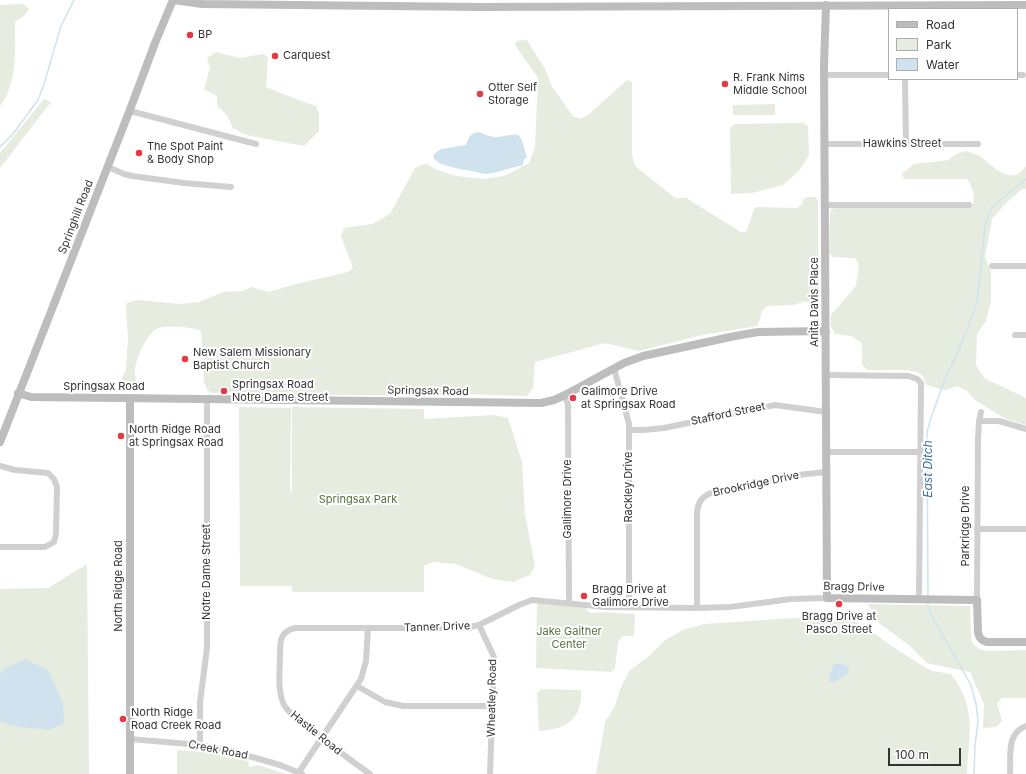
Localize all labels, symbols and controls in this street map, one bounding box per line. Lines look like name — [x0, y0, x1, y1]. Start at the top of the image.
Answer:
legend — [888, 8, 1018, 80]
text: Road — [926, 17, 955, 32]
place label: BP — [198, 28, 212, 42]
marker: BP — [185, 30, 195, 40]
text: Park — [926, 37, 952, 52]
place label: Carquest — [283, 49, 330, 63]
marker: Carquest — [270, 51, 280, 61]
text: Water — [926, 57, 959, 72]
place label: R. Frank Nims Middle School — [733, 71, 807, 97]
marker: R. Frank Nims Middle School — [720, 79, 730, 89]
place label: Otter Self Storage — [488, 81, 537, 107]
marker: Otter Self Storage — [475, 89, 485, 99]
street label: Hawkins Street — [863, 137, 941, 151]
place label: The Spot Paint & Body Shop — [147, 140, 223, 166]
marker: The Spot Paint & Body Shop — [134, 148, 144, 158]
street label: Springhill Road — [56, 178, 96, 256]
street label: Anita Davis Place — [808, 257, 822, 347]
place label: New Salem Missionary Baptist Church — [193, 346, 311, 372]
marker: New Salem Missionary Baptist Church — [180, 354, 190, 364]
place label: Springsax Road Notre Dame Street — [232, 378, 328, 404]
street label: Springsax Road — [63, 380, 145, 394]
street label: Springsax Road — [387, 384, 469, 398]
place label: Galimore Drive at Springsax Road — [581, 385, 675, 411]
marker: Springsax Road Notre Dame Street — [219, 386, 229, 396]
marker: Galimore Drive at Springsax Road — [568, 393, 578, 403]
street label: Stafford Street — [690, 400, 766, 428]
place label: North Ridge Road at Springsax Road — [129, 423, 223, 449]
marker: North Ridge Road at Springsax Road — [116, 431, 126, 441]
water label: East Ditch — [921, 440, 935, 498]
street label: Rackley Drive — [622, 452, 636, 522]
street label: Gallimore Drive — [561, 459, 575, 539]
street label: Brookridge Drive — [712, 468, 800, 500]
street label: Parkridge Drive — [959, 486, 973, 566]
park label: Springsax Park — [319, 493, 397, 507]
street label: Notre Dame Street — [200, 524, 214, 620]
street label: North Ridge Road — [112, 540, 126, 632]
street label: Bragg Drive — [823, 580, 885, 594]
place label: Bragg Drive at Galimore Drive — [592, 583, 669, 609]
marker: Bragg Drive at Galimore Drive — [579, 591, 589, 601]
marker: Bragg Drive at Pasco Street — [834, 599, 844, 609]
place label: Bragg Drive at Pasco Street — [802, 610, 876, 636]
street label: Tanner Drive — [404, 619, 470, 635]
park label: Jake Gaither Center — [536, 625, 602, 651]
street label: Wheatley Road — [485, 659, 499, 737]
place label: North Ridge Road Creek Road — [131, 706, 221, 732]
street label: Hastie Road — [288, 708, 344, 758]
marker: North Ridge Road Creek Road — [118, 714, 128, 724]
street label: Creek Road — [187, 738, 249, 762]
scale bar — [890, 740, 963, 766]
text: 100 m — [895, 747, 929, 762]

